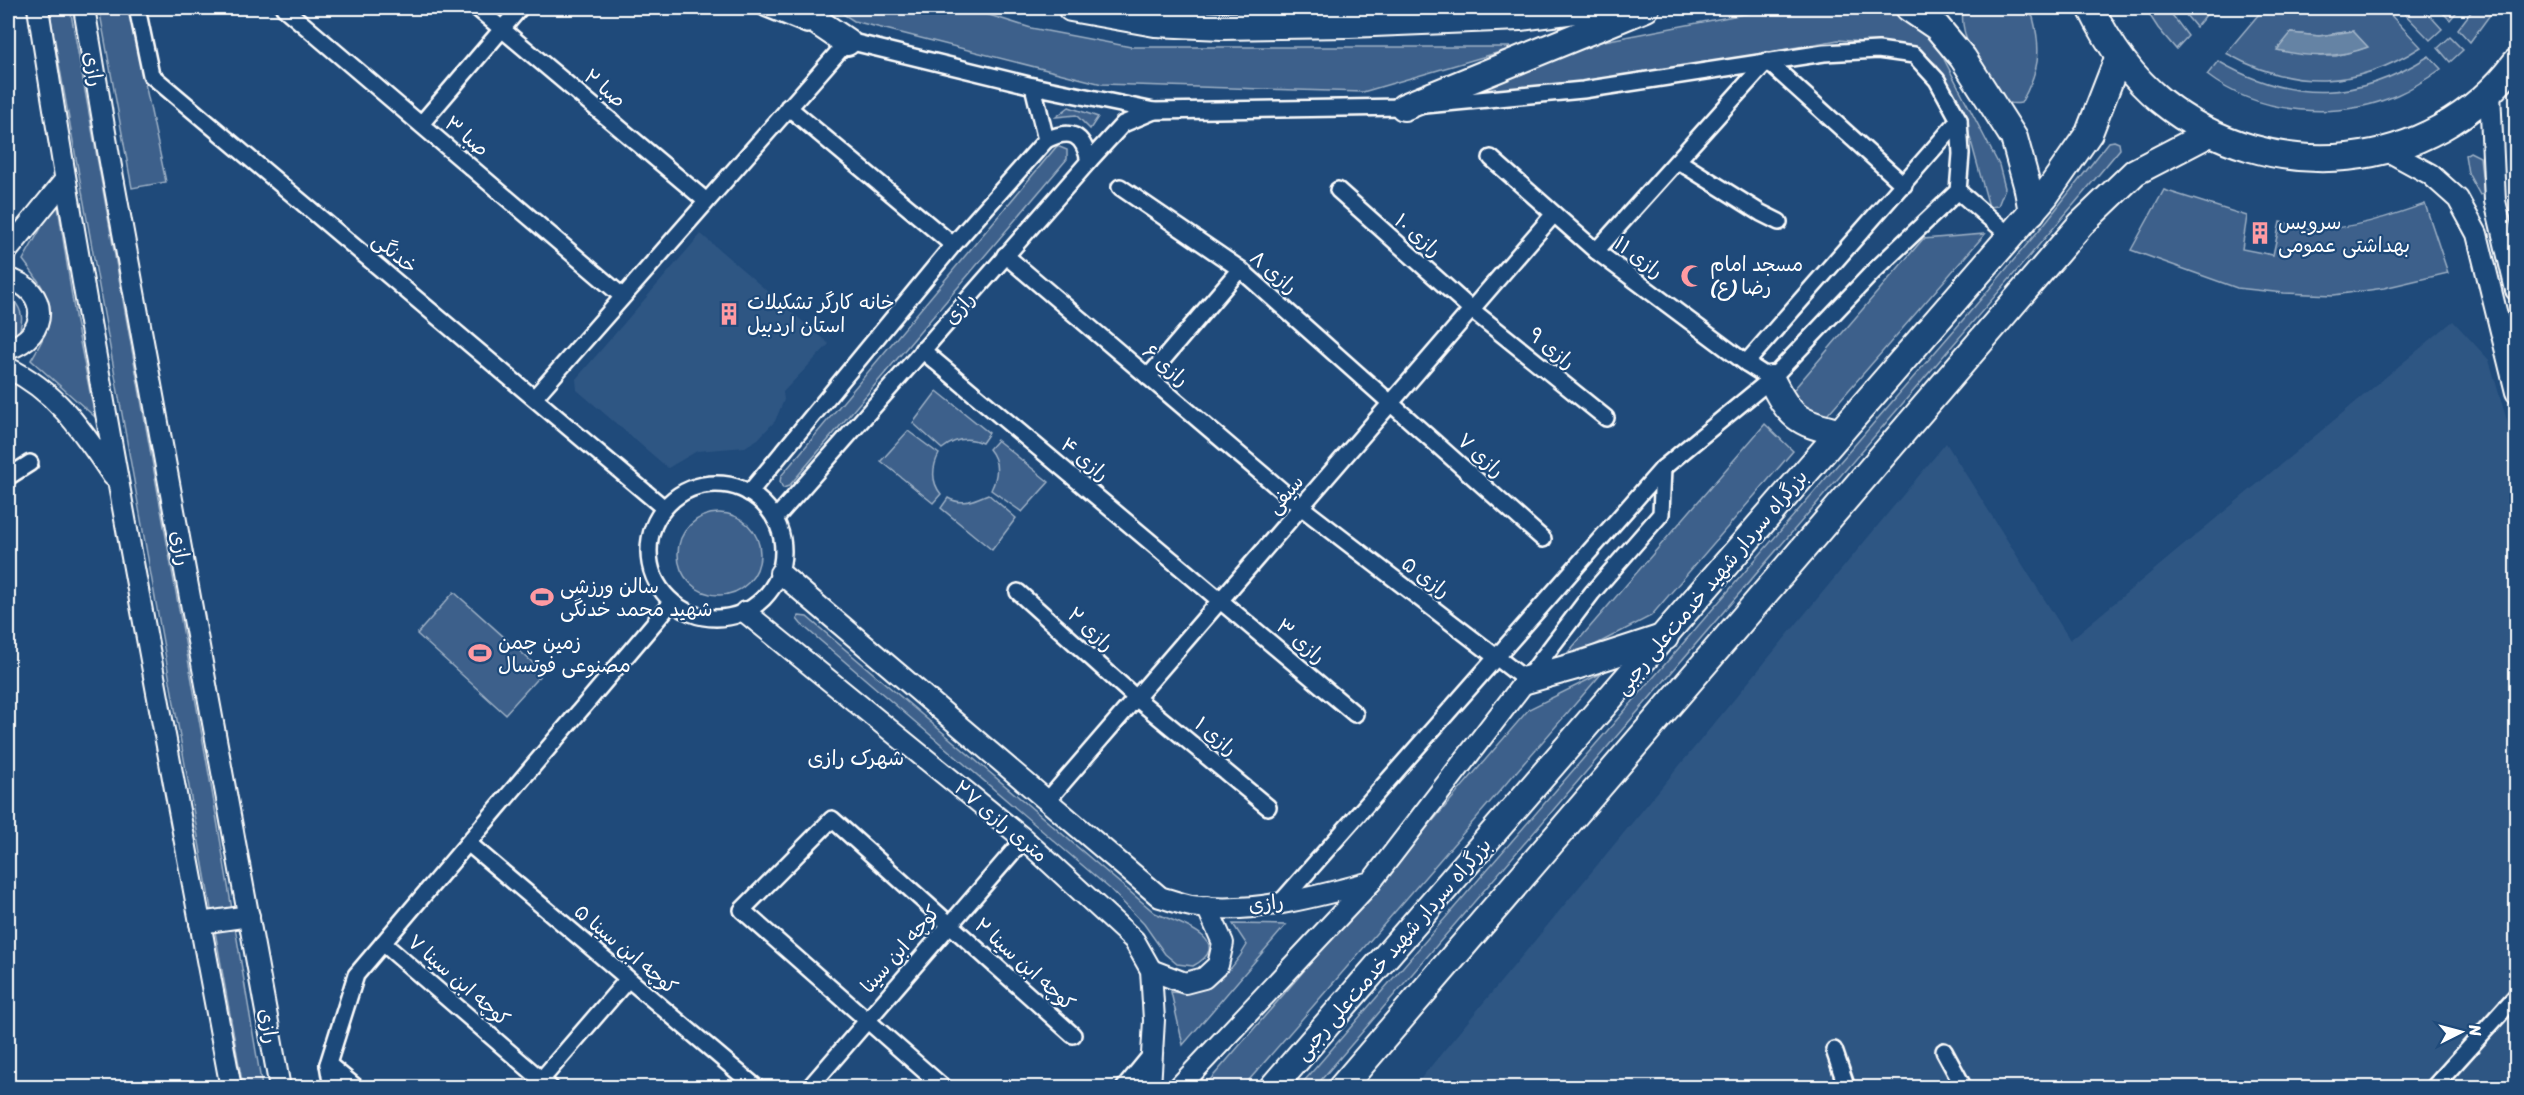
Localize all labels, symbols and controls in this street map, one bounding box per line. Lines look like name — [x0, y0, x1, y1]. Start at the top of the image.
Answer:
street label: رازی — [73, 49, 114, 90]
street label: صبا ۲ — [575, 60, 634, 117]
street label: صبا ۳ — [436, 107, 497, 166]
street label: رازی ۱۰ — [1386, 204, 1450, 266]
place label: سرویس بهداشتی عمومی — [2278, 205, 2410, 263]
building icon: سرویس بهداشتی عمومی — [2247, 220, 2273, 246]
street label: خدنگی — [364, 224, 425, 283]
street label: رازی ۱۱ — [1606, 227, 1671, 288]
street label: رازی ۸ — [1242, 241, 1306, 303]
place label: مسجد امام رضا (ع) — [1710, 247, 1803, 305]
mosque icon: مسجد امام رضا (ع) — [1679, 263, 1705, 289]
street label: رازی — [935, 284, 984, 333]
place label: خانه کارگر تشکیلات استان اردبیل — [747, 285, 895, 343]
building icon: خانه کارگر تشکیلات استان اردبیل — [716, 301, 742, 327]
street label: رازی ۹ — [1520, 318, 1583, 379]
street label: رازی ۶ — [1134, 335, 1197, 396]
street label: رازی ۷ — [1449, 424, 1513, 487]
street label: رازی ۴ — [1052, 428, 1117, 491]
street label: بزرگراه سردار شهید خدمت‌علی رجبی — [1606, 461, 1817, 703]
street label: سیفی — [1258, 466, 1313, 522]
street label: رازی — [160, 527, 201, 569]
street label: رازی ۵ — [1393, 547, 1458, 608]
place label: سالن ورزشی شهید محمد خدنگی — [560, 569, 713, 627]
sports icon: سالن ورزشی شهید محمد خدنگی — [529, 584, 555, 610]
street label: رازی ۲ — [1059, 598, 1122, 660]
street label: رازی ۳ — [1268, 610, 1334, 673]
place label: زمین چمن مصنوعی فوتسال — [498, 625, 631, 683]
sports icon: زمین چمن مصنوعی فوتسال — [467, 640, 493, 666]
street label: رازی ۱ — [1186, 708, 1245, 765]
district label: شهرک رازی — [808, 739, 904, 777]
street label: ۲۷ متری رازی — [946, 771, 1056, 872]
street label: بزرگراه سردار شهید خدمت‌علی رجبی — [1286, 830, 1501, 1069]
street label: رازی — [1246, 884, 1286, 923]
street label: کوچه ابن سینا ۵ — [566, 895, 686, 1004]
street label: کوچه ابن سینا — [852, 897, 949, 1002]
street label: کوچه ابن سینا ۲ — [966, 909, 1084, 1020]
street label: کوچه ابن سینا ۷ — [399, 925, 518, 1035]
north arrow — [2431, 1002, 2491, 1062]
street label: رازی — [248, 1006, 289, 1047]
text: N — [2460, 1022, 2491, 1038]

